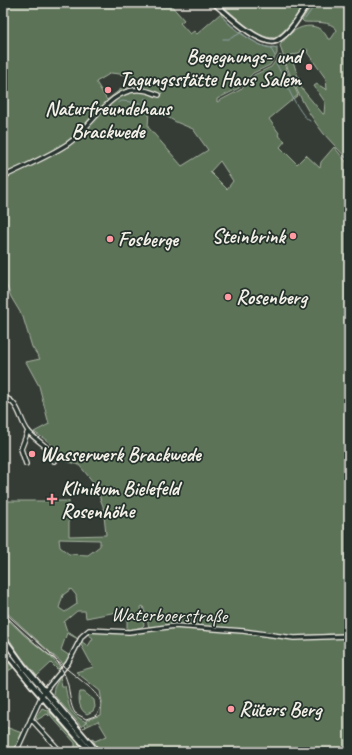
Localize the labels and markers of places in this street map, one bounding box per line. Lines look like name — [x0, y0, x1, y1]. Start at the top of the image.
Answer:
place label: Begegnungs- und Tagungsstätte Haus Salem — [119, 44, 305, 92]
marker: Begegnungs- und Tagungsstätte Haus Salem — [304, 62, 314, 72]
marker: Naturfreundehaus Brackwede — [103, 85, 113, 95]
place label: Naturfreundehaus Brackwede — [45, 96, 173, 144]
place label: Steinbrink — [212, 224, 287, 249]
place label: Fosberge — [118, 227, 179, 252]
marker: Steinbrink — [288, 231, 298, 241]
marker: Fosberge — [105, 234, 115, 244]
place label: Rosenberg — [236, 285, 309, 310]
marker: Rosenberg — [223, 292, 233, 302]
place label: Wasserwerk Brackwede — [40, 442, 202, 467]
marker: Wasserwerk Brackwede — [27, 449, 37, 459]
place label: Klinikum Bielefeld Rosenhöhe — [61, 476, 183, 524]
marker: Klinikum Bielefeld Rosenhöhe — [46, 493, 58, 505]
place label: Rüters Berg — [239, 697, 323, 722]
marker: Rüters Berg — [226, 704, 236, 714]

